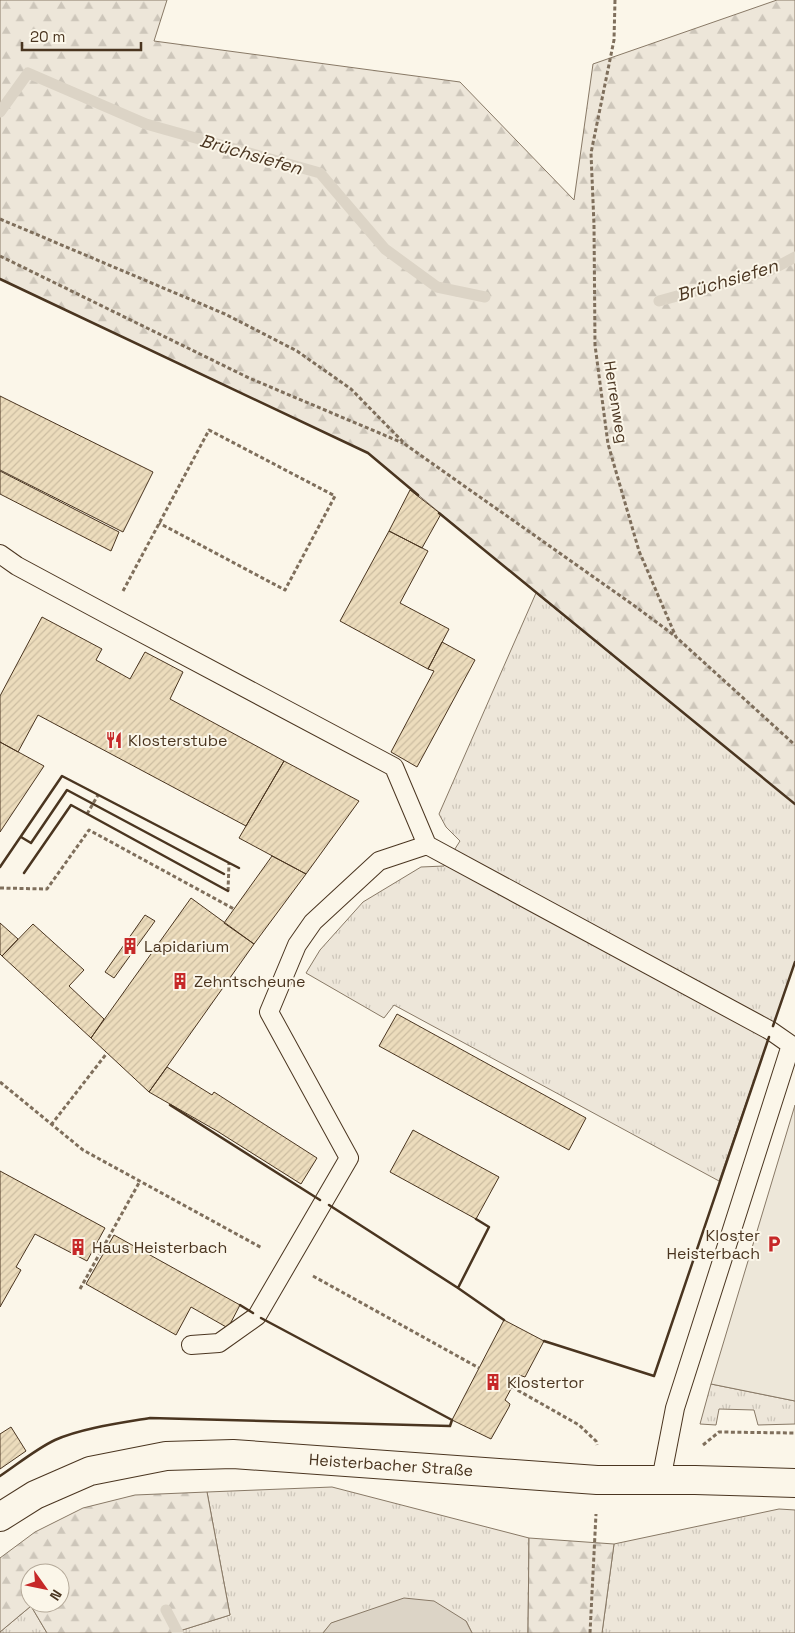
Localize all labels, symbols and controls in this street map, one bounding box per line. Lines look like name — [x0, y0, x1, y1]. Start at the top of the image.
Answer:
scale bar — [22, 20, 141, 52]
text: 20 m — [30, 27, 65, 46]
water label: Brüchsiefen — [197, 128, 306, 180]
water label: Brüchsiefen — [673, 253, 781, 306]
street label: Herrenweg — [599, 359, 633, 445]
restaurant icon: Klosterstube — [104, 730, 124, 750]
place label: Klosterstube — [128, 730, 227, 751]
building icon: Lapidarium — [120, 936, 140, 956]
place label: Lapidarium — [144, 936, 229, 957]
building icon: Zehntscheune — [170, 971, 190, 991]
place label: Zehntscheune — [194, 971, 306, 992]
place label: Kloster Heisterbach — [667, 1225, 760, 1264]
parking icon: Kloster Heisterbach — [764, 1234, 784, 1254]
building icon: Haus Heisterbach — [68, 1237, 88, 1257]
place label: Haus Heisterbach — [92, 1237, 227, 1258]
building icon: Klostertor — [483, 1372, 503, 1392]
place label: Klostertor — [507, 1372, 584, 1393]
street label: Heisterbacher Straße — [308, 1449, 474, 1481]
north arrow — [20, 1563, 70, 1613]
text: N — [46, 1586, 66, 1604]

